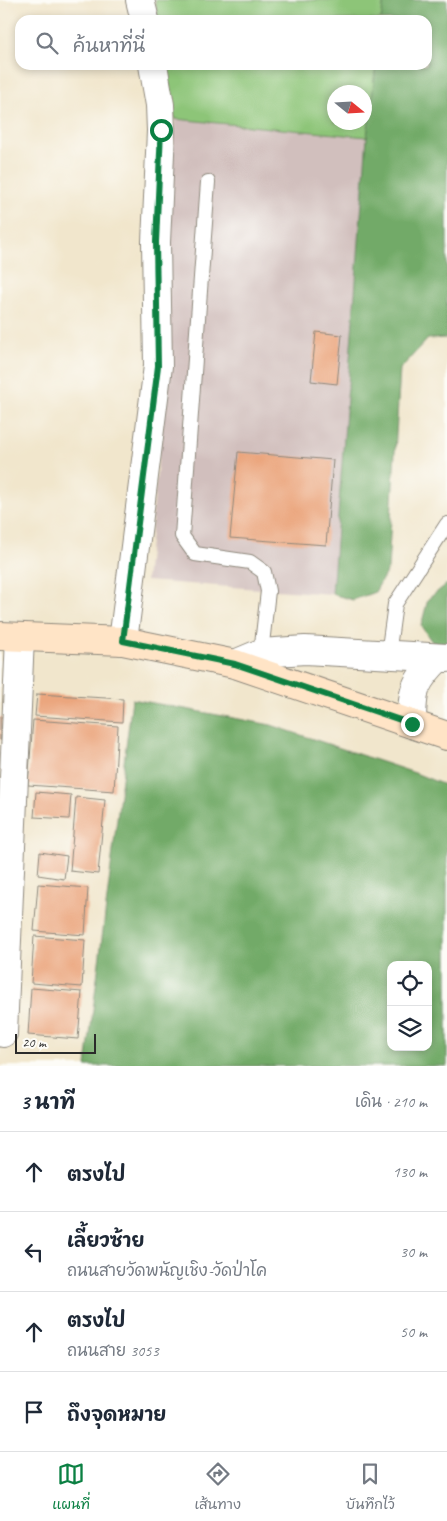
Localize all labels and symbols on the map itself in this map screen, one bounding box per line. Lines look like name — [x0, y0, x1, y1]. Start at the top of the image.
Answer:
north arrow — [327, 85, 372, 130]
route start — [150, 119, 173, 142]
route end — [401, 713, 424, 736]
scale bar — [15, 1031, 96, 1054]

